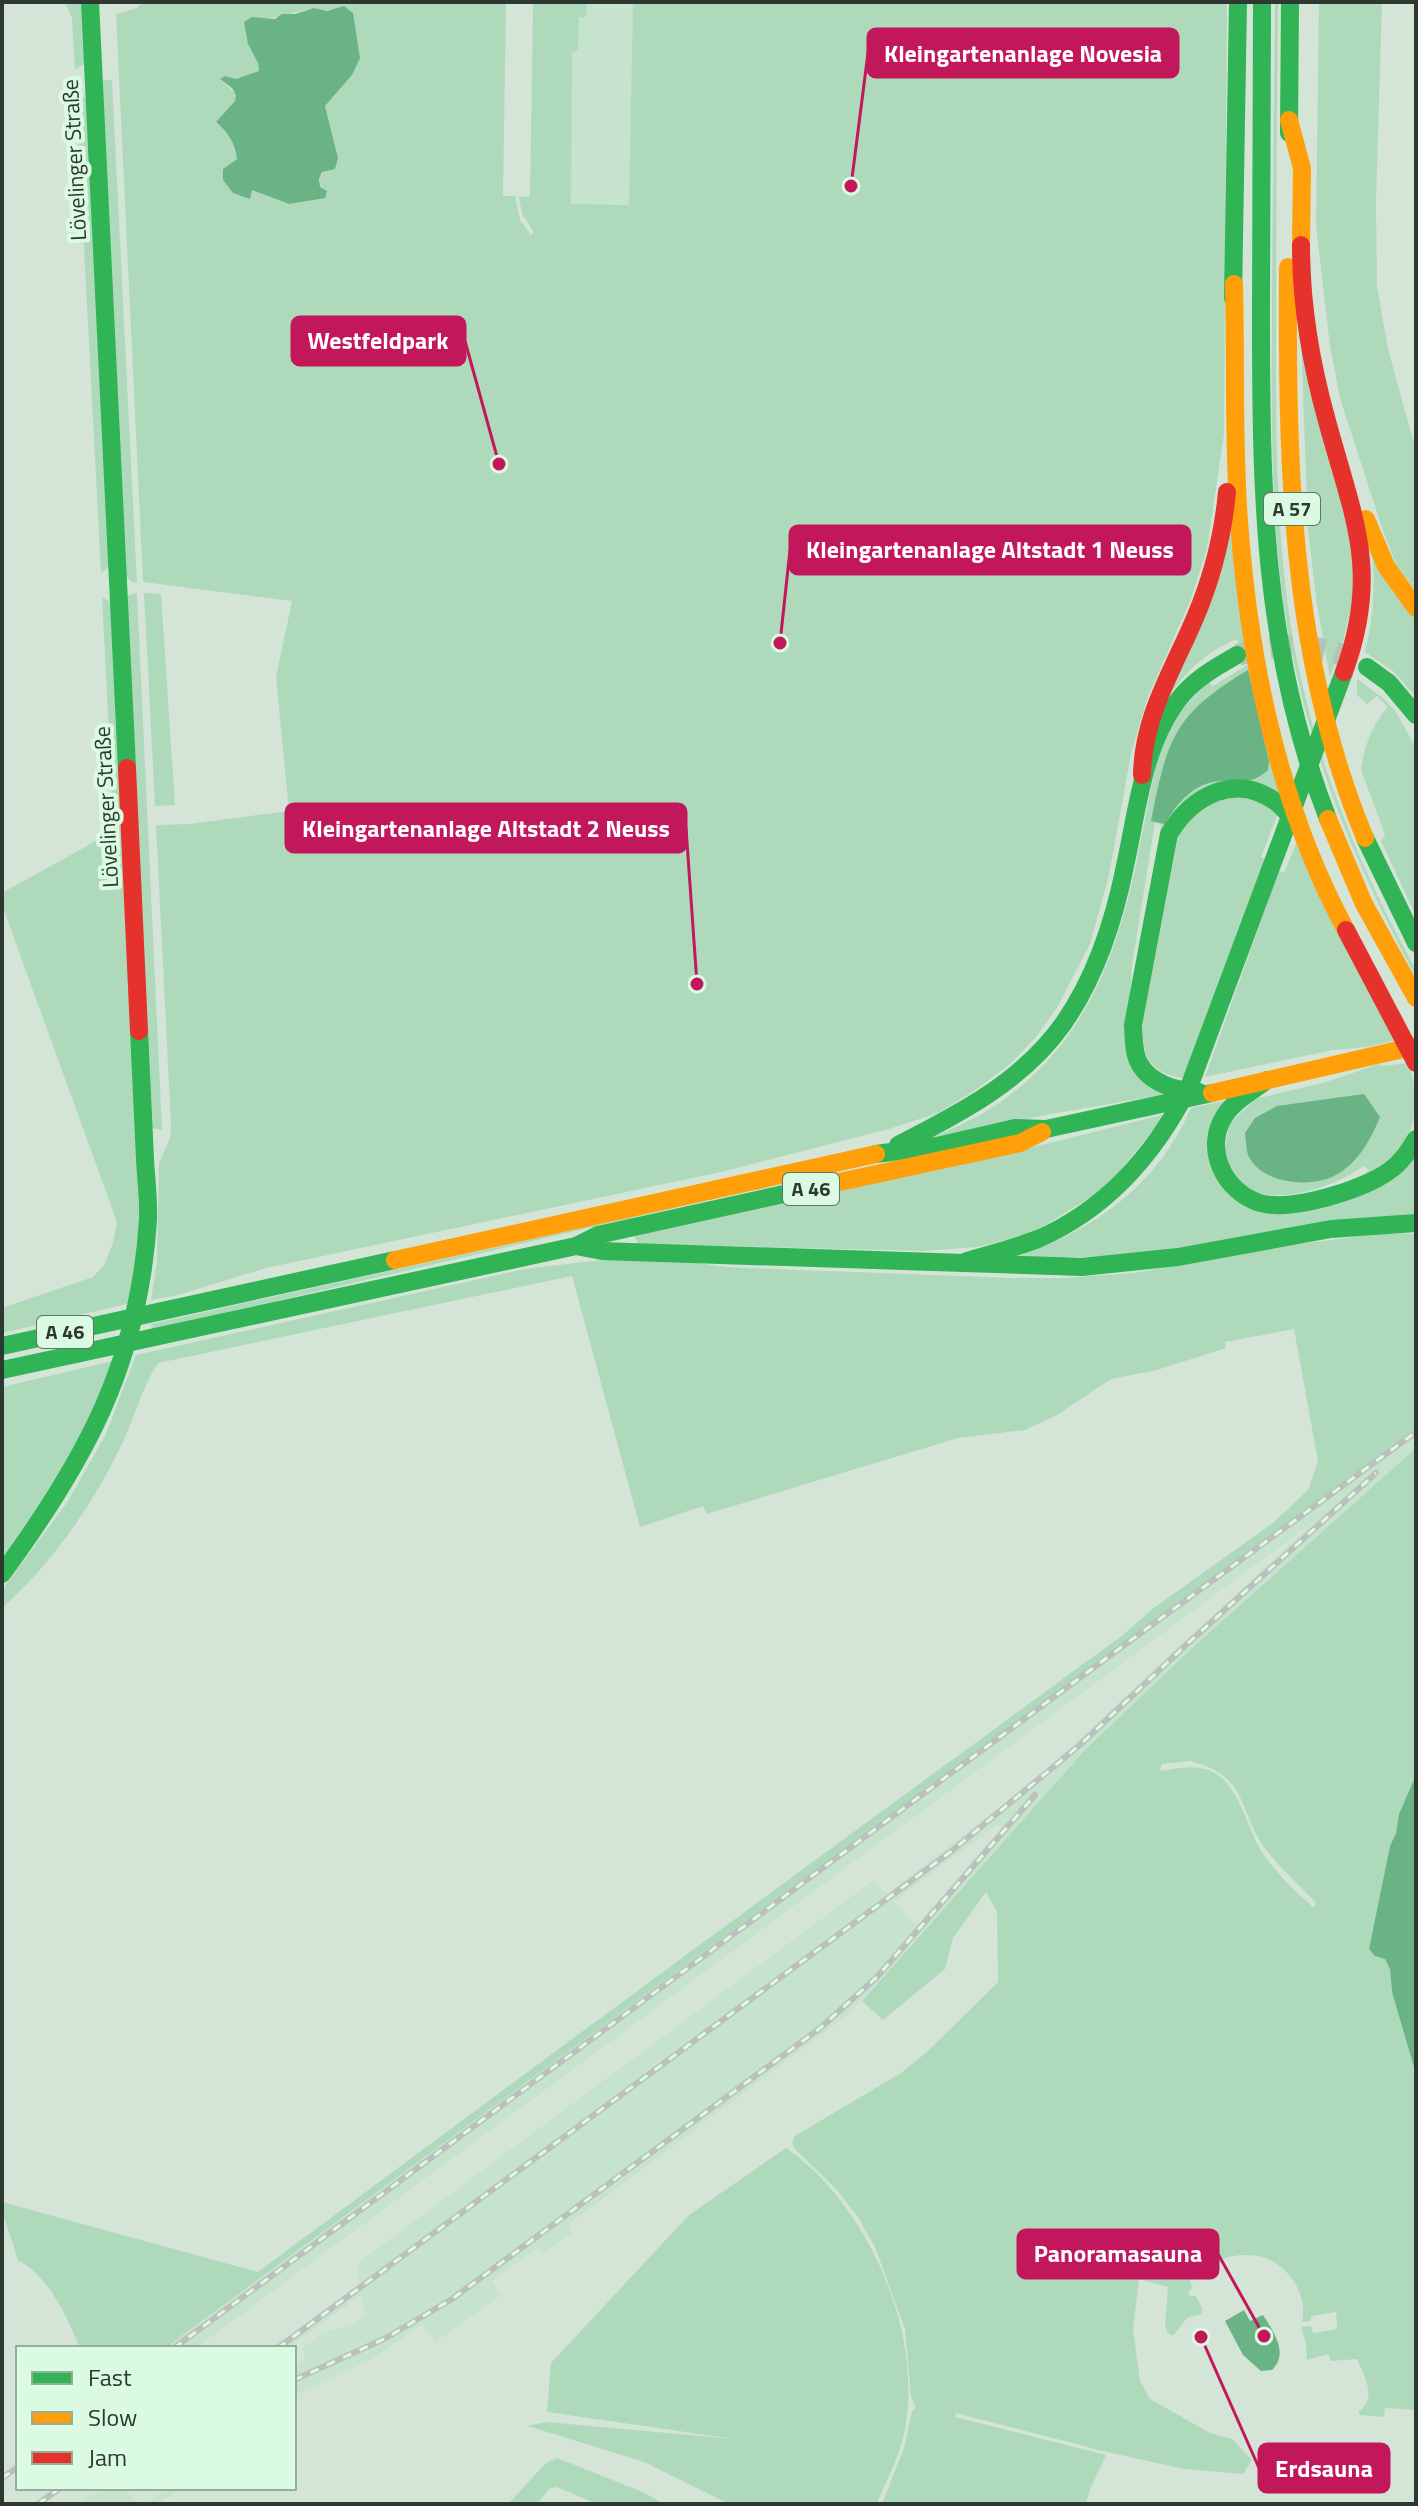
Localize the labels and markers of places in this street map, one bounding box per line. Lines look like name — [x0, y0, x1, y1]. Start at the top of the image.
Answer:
callout: Kleingartenanlage Novesia — [868, 29, 1178, 77]
callout: Westfeldpark — [292, 317, 465, 365]
callout: Kleingartenanlage Altstadt 1 Neuss — [790, 526, 1190, 574]
callout: Kleingartenanlage Altstadt 2 Neuss — [286, 804, 686, 852]
callout: Panoramasauna — [1018, 2230, 1218, 2278]
callout: Erdsauna — [1259, 2444, 1389, 2492]

